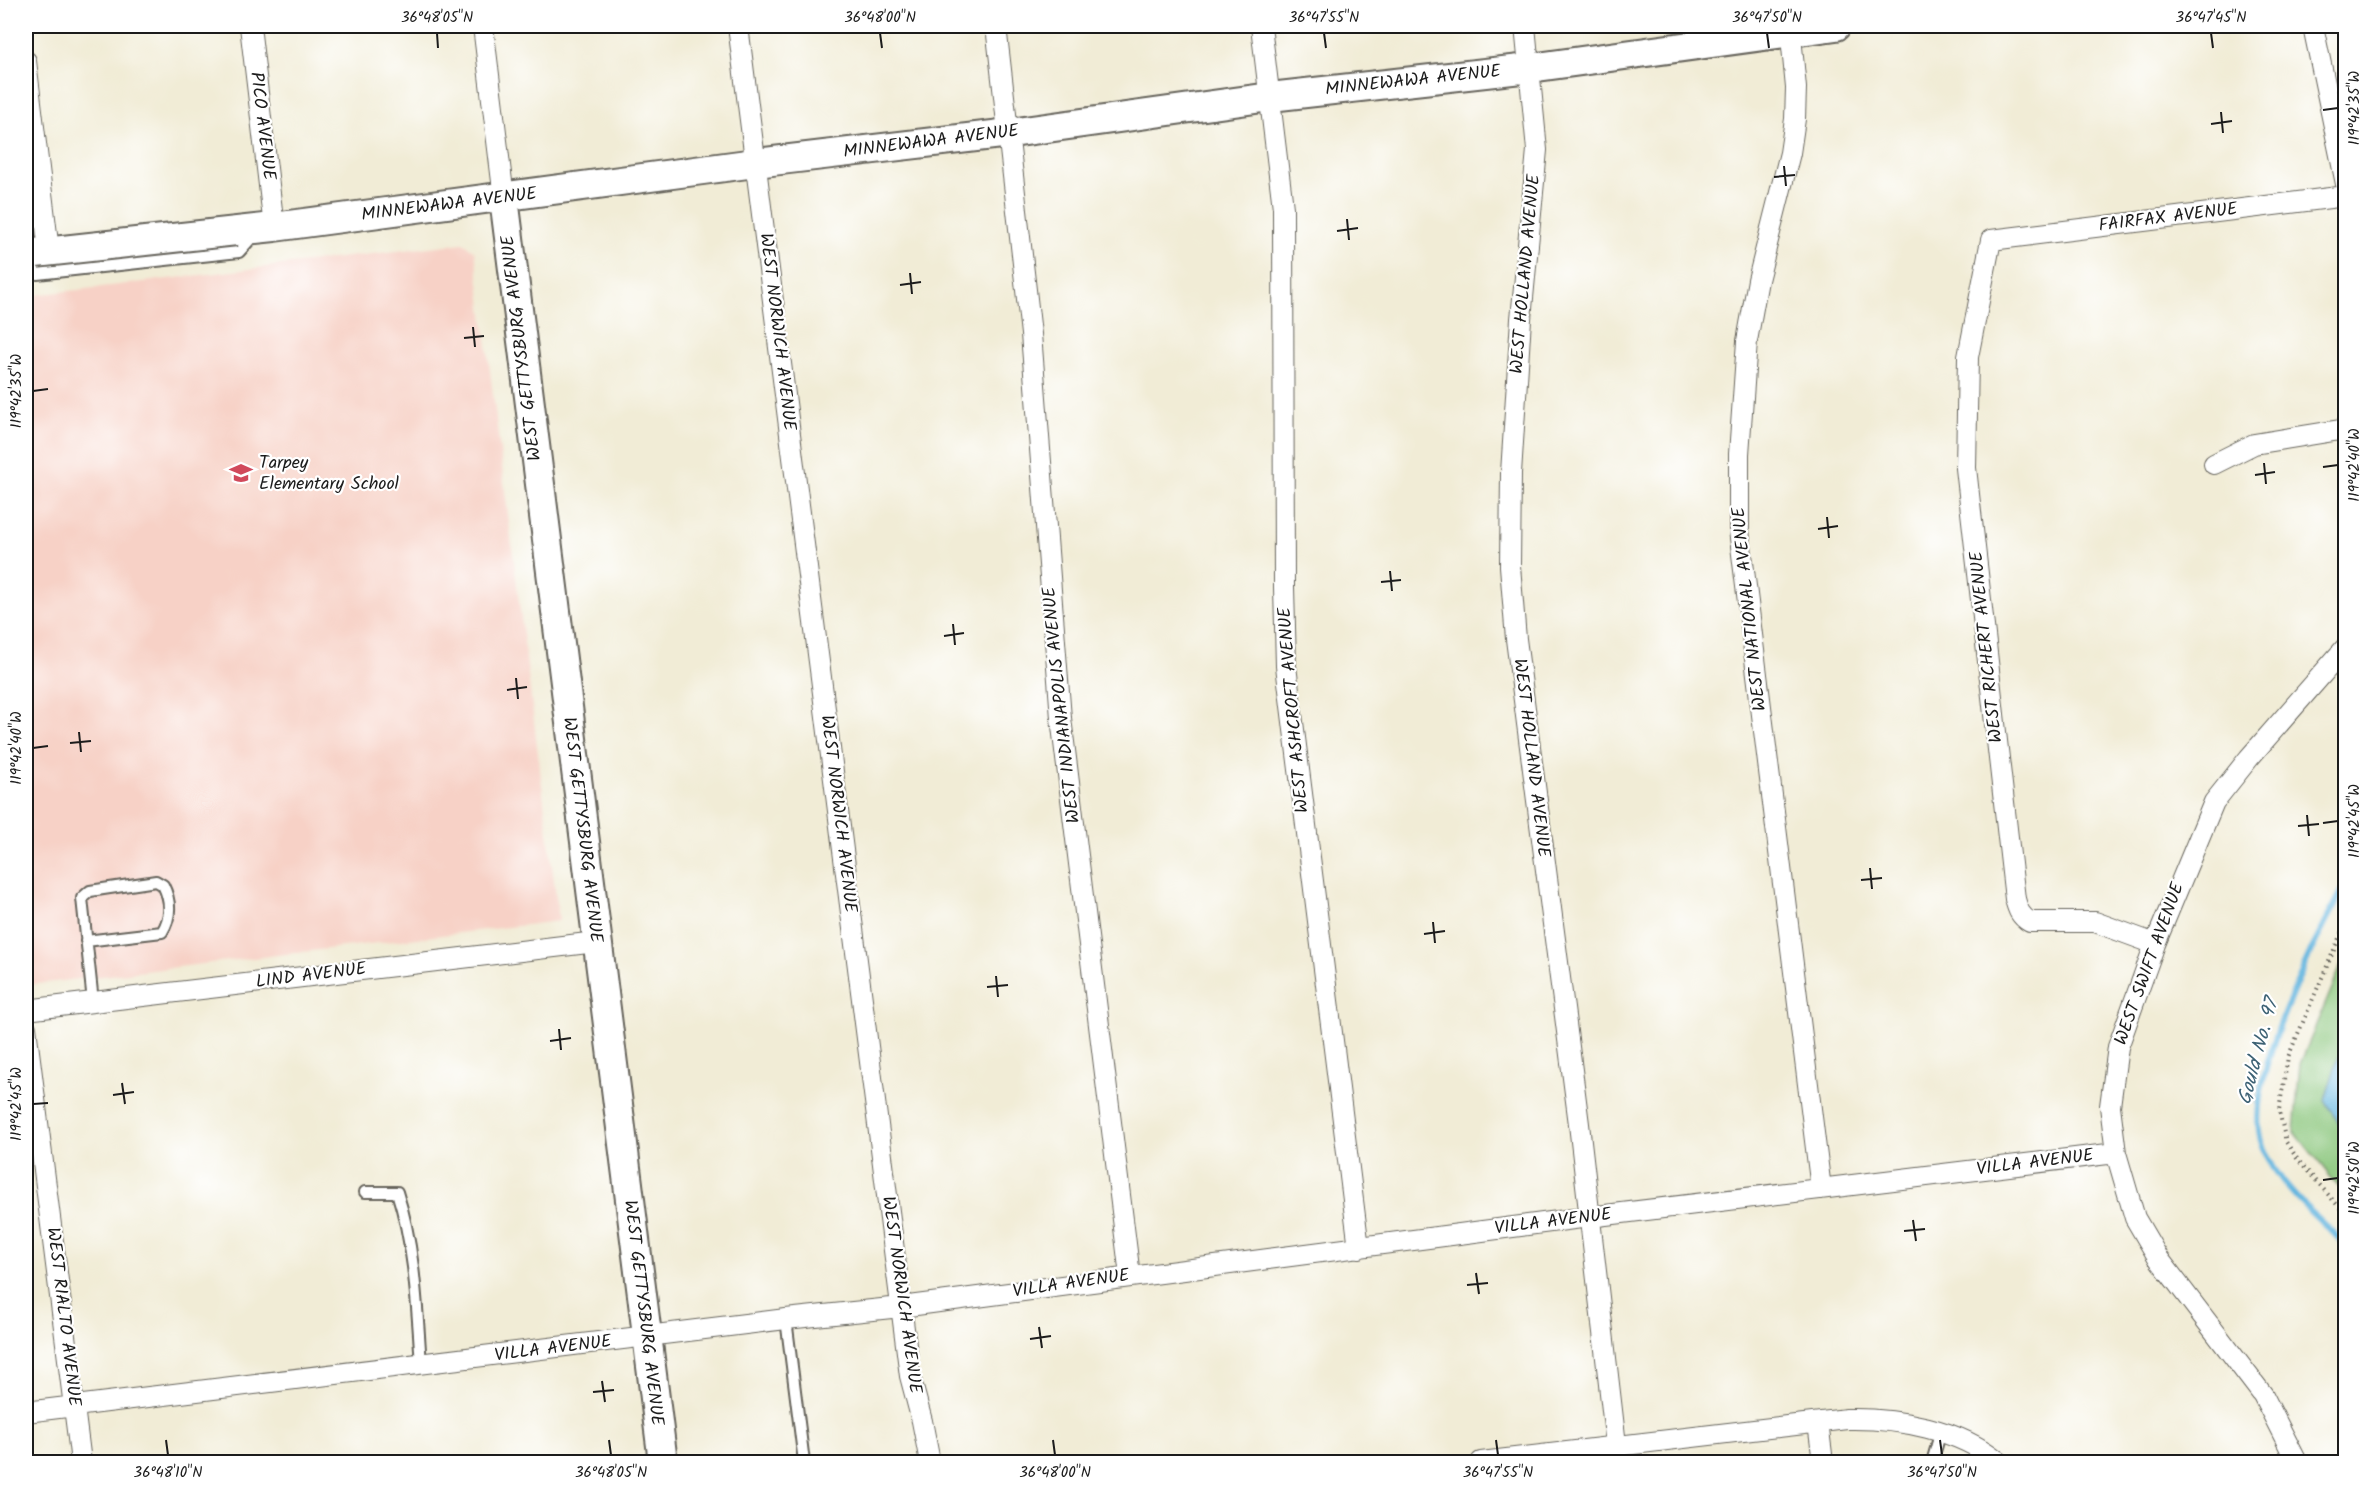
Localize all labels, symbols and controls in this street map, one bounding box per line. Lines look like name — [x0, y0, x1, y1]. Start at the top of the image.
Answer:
text: 36°48'05"N — [401, 6, 473, 30]
text: 36°48'00"N — [844, 6, 916, 30]
text: 36°47'55"N — [1289, 6, 1359, 30]
text: 36°47'50"N — [1732, 6, 1802, 30]
text: 36°47'45"N — [2176, 6, 2246, 30]
street label: MINNEWAWA AVENUE — [1324, 57, 1503, 105]
street label: PICO AVENUE — [241, 70, 283, 182]
text: 119°42'35"W — [2343, 71, 2367, 145]
street label: MINNEWAWA AVENUE — [842, 117, 1021, 167]
street label: WEST HOLLAND AVENUE — [1503, 173, 1549, 375]
street label: MINNEWAWA AVENUE — [360, 180, 539, 230]
street label: FAIRFAX AVENUE — [2097, 195, 2240, 241]
street label: WEST NORWICH AVENUE — [750, 231, 804, 433]
street label: WEST GETTYSBURG AVENUE — [494, 233, 550, 463]
text: 119°42'35"W — [5, 354, 29, 428]
text: 119°42'40"W — [2343, 428, 2367, 502]
place label: Tarpey Elementary School — [259, 449, 400, 499]
school or university icon: Tarpey Elementary School — [228, 460, 254, 486]
street label: WEST NATIONAL AVENUE — [1725, 505, 1775, 713]
street label: WEST RICHERT AVENUE — [1962, 549, 2011, 744]
street label: WEST INDIANAPOLIS AVENUE — [1035, 585, 1089, 825]
street label: WEST ASHCROFT AVENUE — [1271, 605, 1317, 814]
street label: WEST HOLLAND AVENUE — [1504, 657, 1558, 860]
text: 119°42'40"W — [5, 711, 29, 785]
street label: WEST NORWICH AVENUE — [811, 713, 865, 915]
street label: WEST GETTYSBURG AVENUE — [554, 715, 610, 945]
text: 119°42'45"W — [2343, 784, 2367, 858]
street label: WEST SWIFT AVENUE — [2107, 878, 2193, 1049]
street label: LIND AVENUE — [254, 955, 368, 997]
water label: Gould No. 97 — [2230, 992, 2289, 1108]
text: 119°42'45"W — [5, 1067, 29, 1141]
street label: VILLA AVENUE — [1975, 1141, 2096, 1185]
text: 119°42'50"W — [2343, 1141, 2367, 1215]
street label: WEST NORWICH AVENUE — [873, 1194, 929, 1396]
street label: WEST GETTYSBURG AVENUE — [615, 1198, 671, 1428]
street label: VILLA AVENUE — [1493, 1200, 1614, 1244]
street label: WEST RIALTO AVENUE — [38, 1226, 88, 1409]
street label: VILLA AVENUE — [1011, 1261, 1132, 1307]
street label: VILLA AVENUE — [493, 1327, 614, 1371]
text: 36°48'10"N — [134, 1461, 202, 1485]
text: 36°48'05"N — [575, 1461, 647, 1485]
text: 36°48'00"N — [1019, 1461, 1091, 1485]
text: 36°47'55"N — [1463, 1461, 1533, 1485]
text: 36°47'50"N — [1907, 1461, 1977, 1485]

